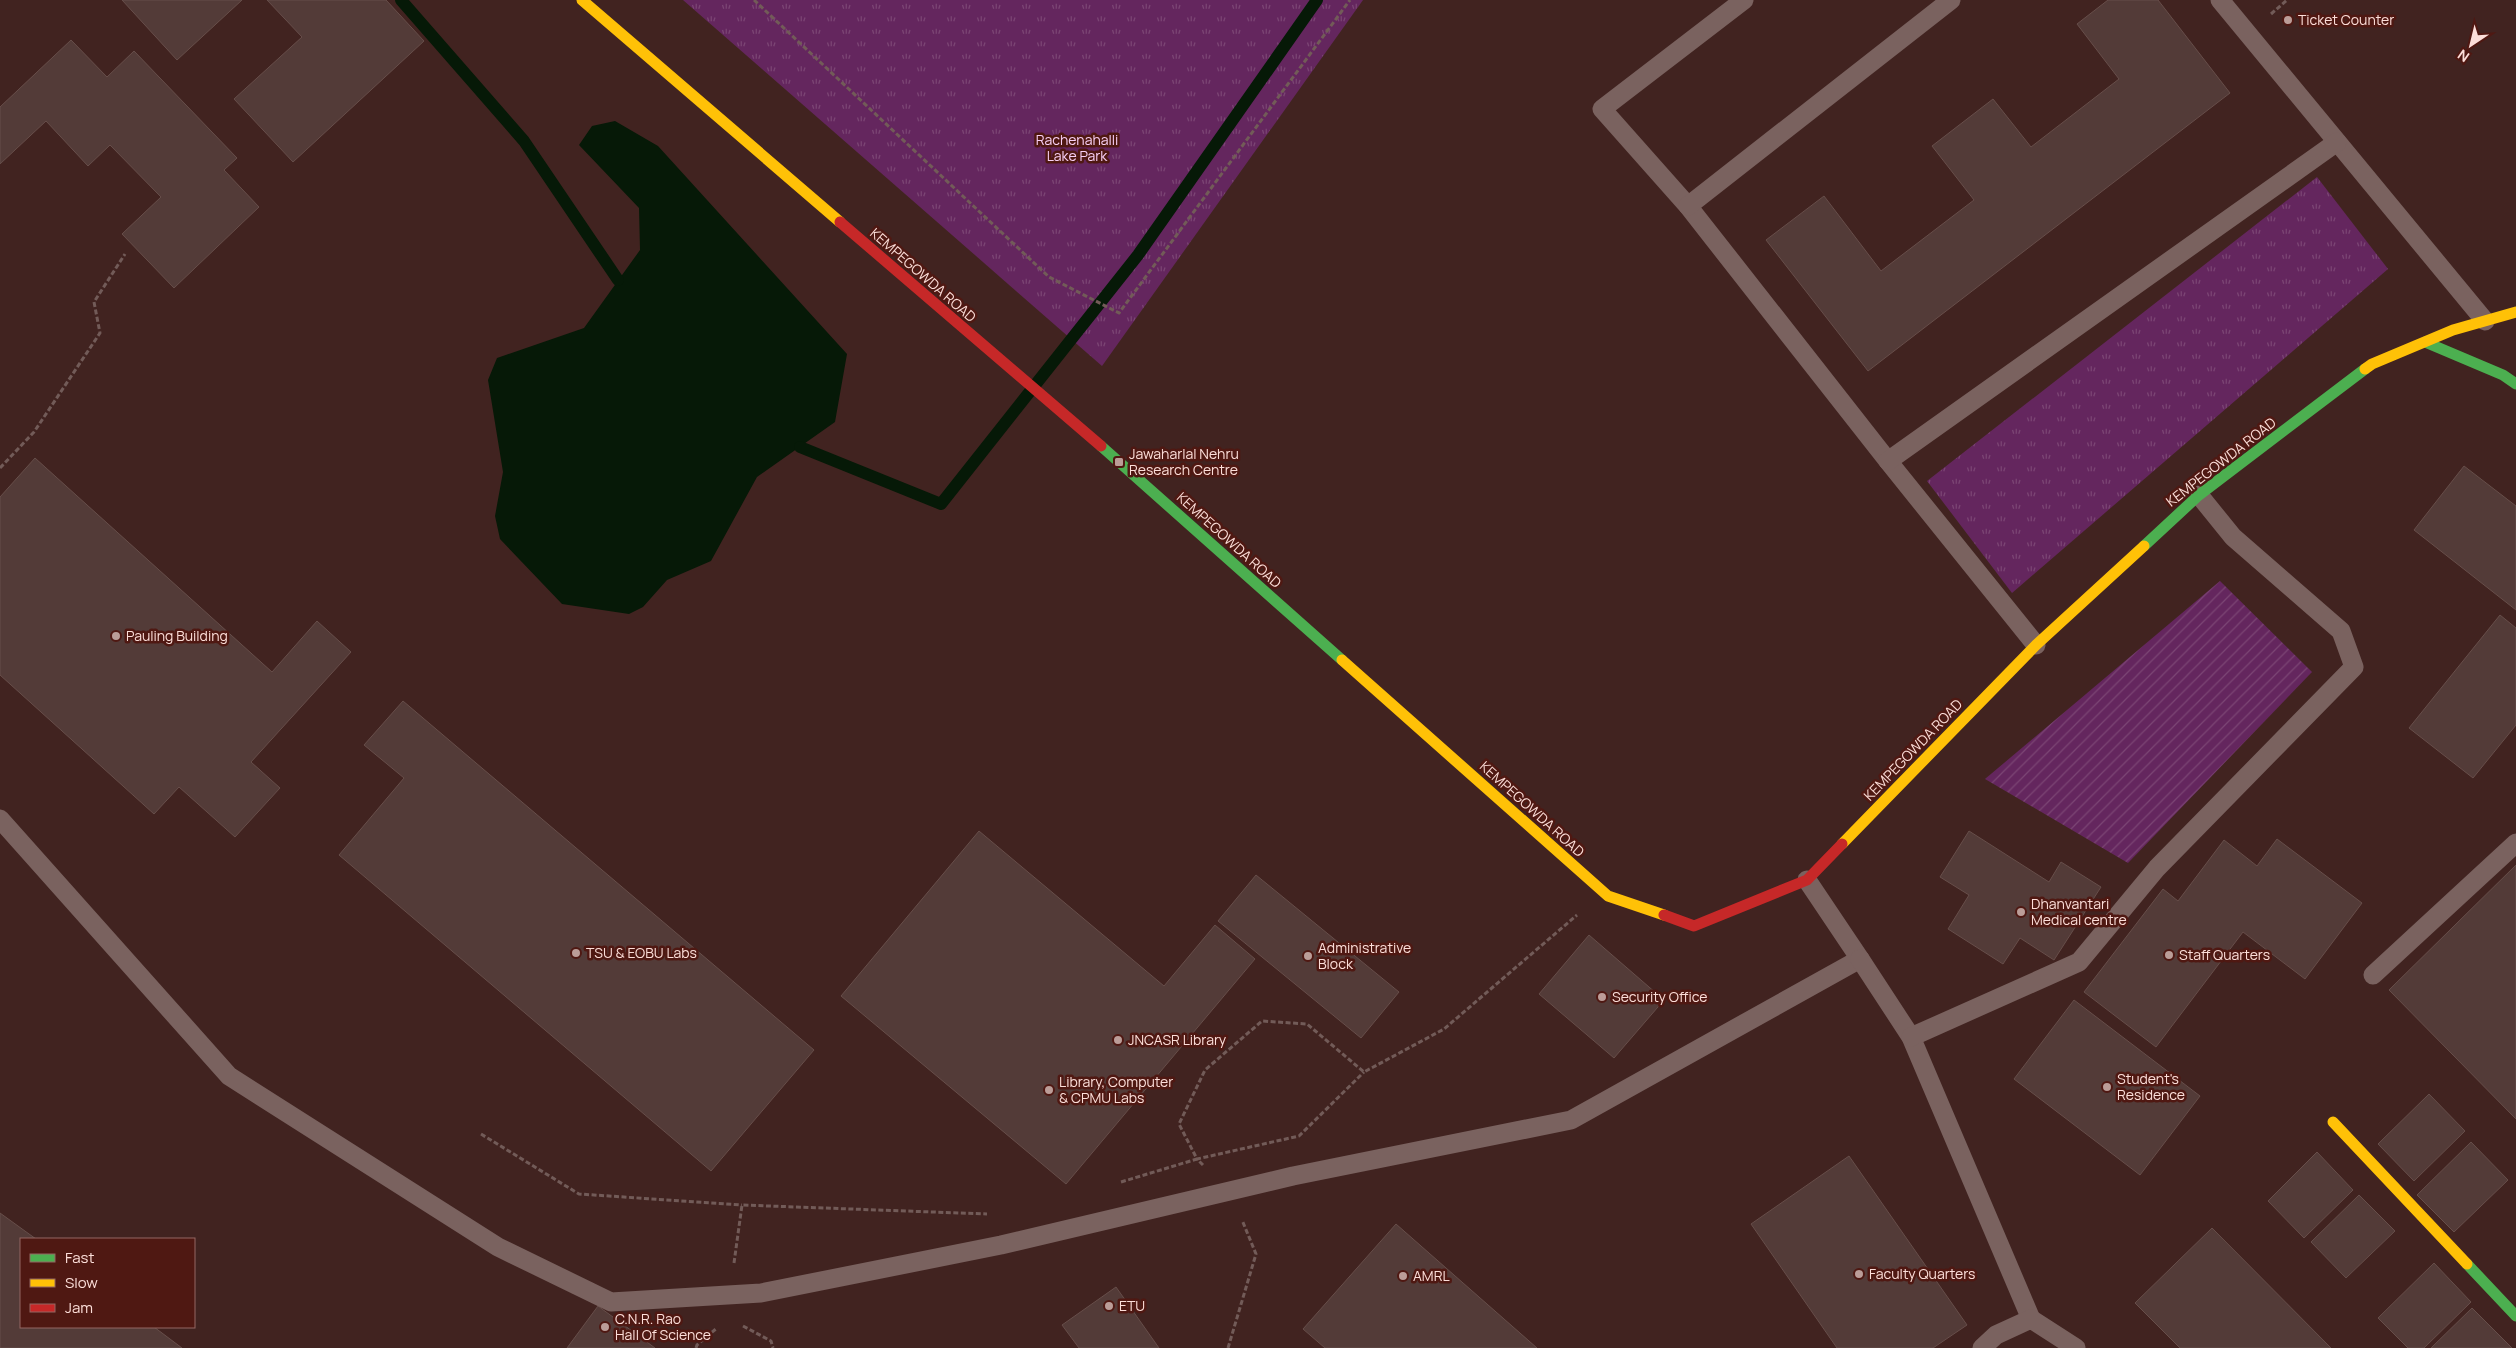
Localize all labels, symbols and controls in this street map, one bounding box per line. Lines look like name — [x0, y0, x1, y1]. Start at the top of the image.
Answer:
place label: Ticket Counter — [2298, 10, 2394, 29]
marker: Ticket Counter — [2282, 14, 2294, 26]
north arrow — [2446, 20, 2496, 70]
text: N — [2454, 45, 2473, 67]
park label: Rachenahalli Lake Park — [1036, 130, 1118, 165]
street label: KEMPEGOWDA ROAD — [866, 223, 980, 326]
street label: KEMPEGOWDA ROAD — [2162, 413, 2280, 510]
place label: Jawaharlal Nehru Research Centre — [1129, 444, 1239, 479]
marker: Jawaharlal Nehru Research Centre — [1113, 456, 1125, 468]
street label: KEMPEGOWDA ROAD — [1173, 488, 1286, 592]
place label: Pauling Building — [126, 626, 228, 645]
marker: Pauling Building — [110, 630, 122, 642]
street label: KEMPEGOWDA ROAD — [1859, 695, 1966, 805]
street label: KEMPEGOWDA ROAD — [1476, 757, 1589, 861]
place label: Dhanvantari Medical centre — [2031, 894, 2127, 929]
marker: Dhanvantari Medical centre — [2015, 906, 2027, 918]
place label: Administrative Block — [1318, 938, 1411, 973]
place label: TSU & EOBU Labs — [586, 943, 697, 962]
place label: Staff Quarters — [2179, 945, 2270, 964]
marker: TSU & EOBU Labs — [570, 947, 582, 959]
marker: Staff Quarters — [2163, 949, 2175, 961]
marker: Administrative Block — [1302, 950, 1314, 962]
place label: Security Office — [1612, 987, 1707, 1006]
marker: Security Office — [1596, 991, 1608, 1003]
place label: JNCASR Library — [1128, 1030, 1227, 1049]
marker: JNCASR Library — [1112, 1034, 1124, 1046]
place label: Student's Residence — [2117, 1069, 2185, 1104]
place label: Library, Computer & CPMU Labs — [1059, 1072, 1173, 1107]
marker: Student's Residence — [2101, 1081, 2113, 1093]
marker: Library, Computer & CPMU Labs — [1043, 1084, 1055, 1096]
legend — [20, 1238, 195, 1328]
text: Fast — [65, 1247, 94, 1268]
place label: Faculty Quarters — [1869, 1264, 1975, 1283]
place label: AMRL — [1413, 1266, 1450, 1285]
marker: Faculty Quarters — [1853, 1268, 1865, 1280]
marker: AMRL — [1397, 1270, 1409, 1282]
text: Slow — [65, 1272, 98, 1293]
place label: ETU — [1119, 1296, 1145, 1315]
text: Jam — [65, 1297, 93, 1318]
marker: ETU — [1103, 1300, 1115, 1312]
place label: C.N.R. Rao Hall Of Science — [615, 1309, 711, 1344]
marker: C.N.R. Rao Hall Of Science — [599, 1321, 611, 1333]

